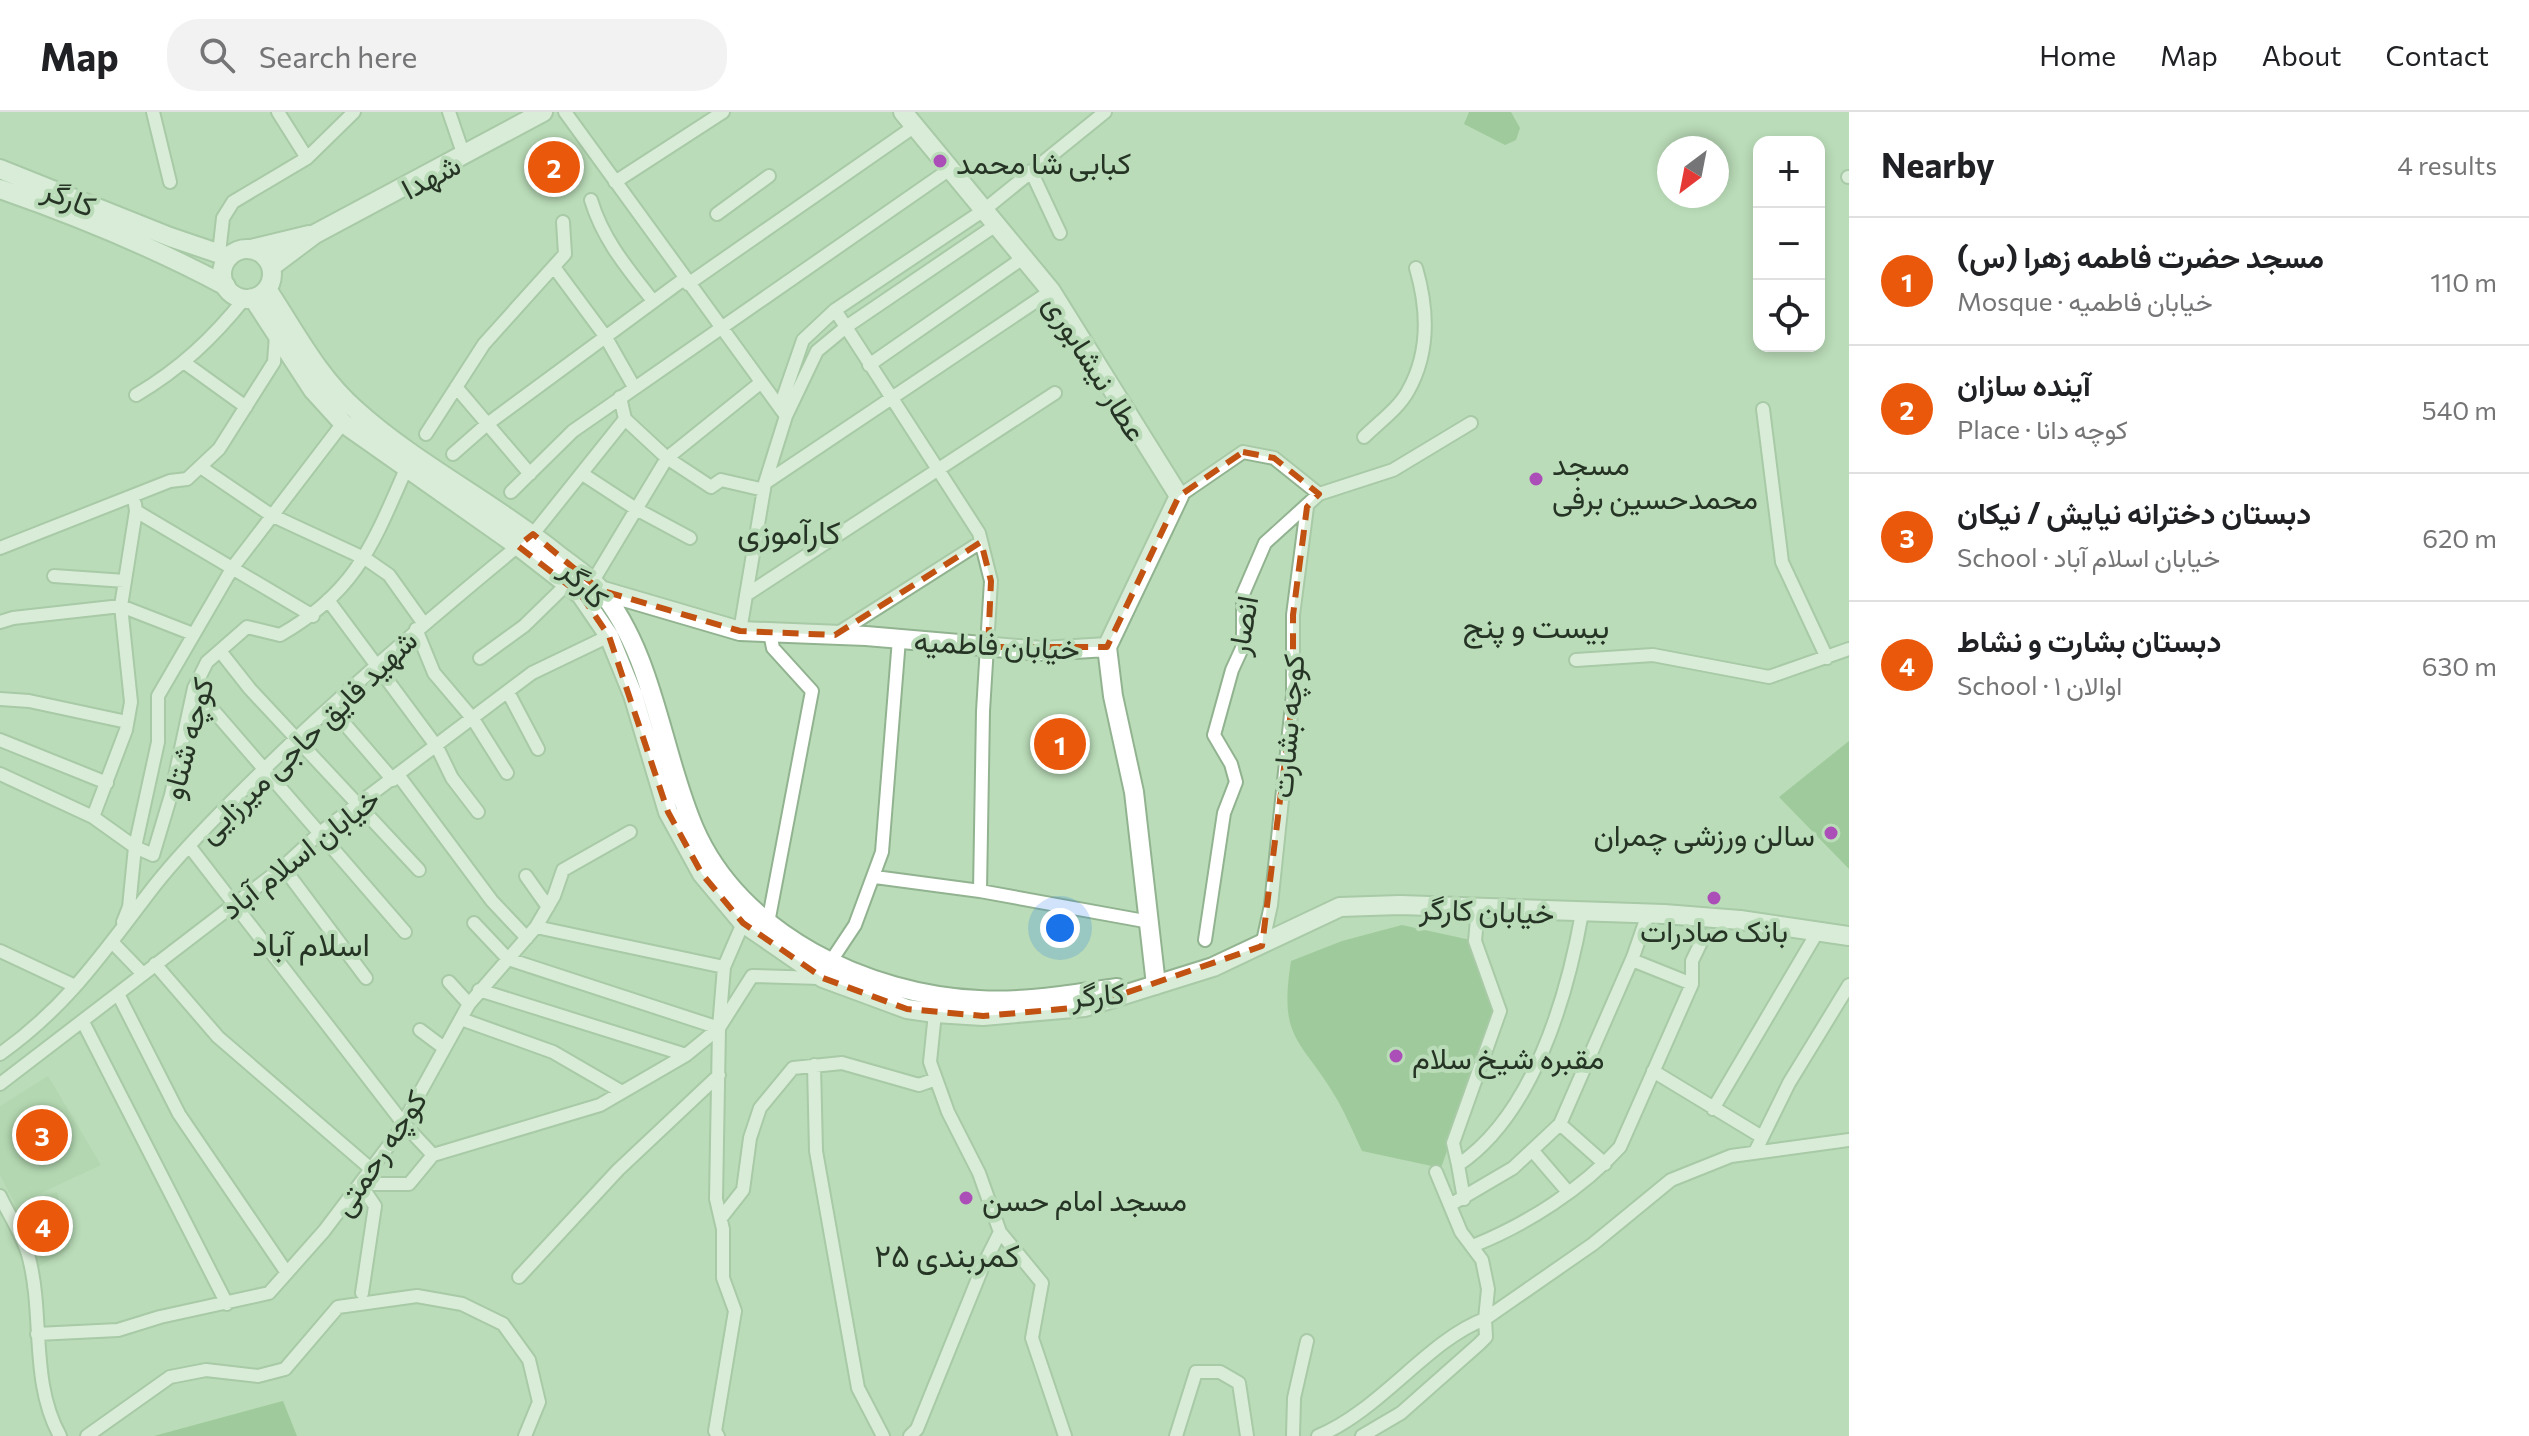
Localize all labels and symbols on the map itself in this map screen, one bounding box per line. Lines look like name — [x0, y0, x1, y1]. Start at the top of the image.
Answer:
north arrow — [1657, 136, 1729, 208]
pin: 2 — [528, 137, 580, 197]
place label: کبابی شا محمد — [956, 143, 1131, 182]
street label: شهدا — [394, 144, 467, 208]
marker: کبابی شا محمد — [931, 152, 949, 170]
street label: کارگر — [37, 168, 102, 225]
street label: عطار نیشابوری — [1036, 287, 1157, 448]
place label: مسجد محمدحسین برفی — [1552, 444, 1758, 517]
marker: مسجد محمدحسین برفی — [1527, 470, 1545, 488]
district label: کارآموزی — [737, 511, 841, 553]
street label: کارگر — [552, 550, 618, 617]
street label: انصار — [1217, 593, 1266, 659]
district label: بیست و پنج — [1462, 605, 1610, 649]
street label: شهید فایق حاجی میرزایی — [188, 620, 425, 851]
street label: خیابان فاطمیه — [913, 620, 1081, 667]
street label: کوچه بشارت — [1261, 653, 1315, 800]
street label: کوچه شتاو — [152, 673, 224, 804]
pin: 1 — [1034, 714, 1086, 774]
street label: خیابان اسلام آباد — [212, 778, 388, 928]
place label: سالن ورزشی چمران — [1593, 815, 1815, 856]
marker: سالن ورزشی چمران — [1822, 824, 1840, 842]
street label: خیابان کارگر — [1418, 888, 1555, 932]
marker: بانک صادرات — [1705, 889, 1723, 907]
your location — [1040, 908, 1080, 948]
place label: بانک صادرات — [1640, 911, 1788, 950]
district label: اسلام آباد — [252, 923, 370, 966]
street label: کارگر — [1069, 973, 1126, 1015]
place label: مقبره شیخ سلام — [1412, 1038, 1604, 1079]
marker: مقبره شیخ سلام — [1387, 1047, 1405, 1065]
street label: کوچه رحمتی — [323, 1082, 437, 1224]
pin: 3 — [16, 1105, 68, 1165]
place label: مسجد امام حسن — [982, 1180, 1187, 1220]
marker: مسجد امام حسن — [957, 1189, 975, 1207]
pin: 4 — [17, 1196, 69, 1256]
district label: کمربندی ۲۵ — [874, 1234, 1020, 1276]

